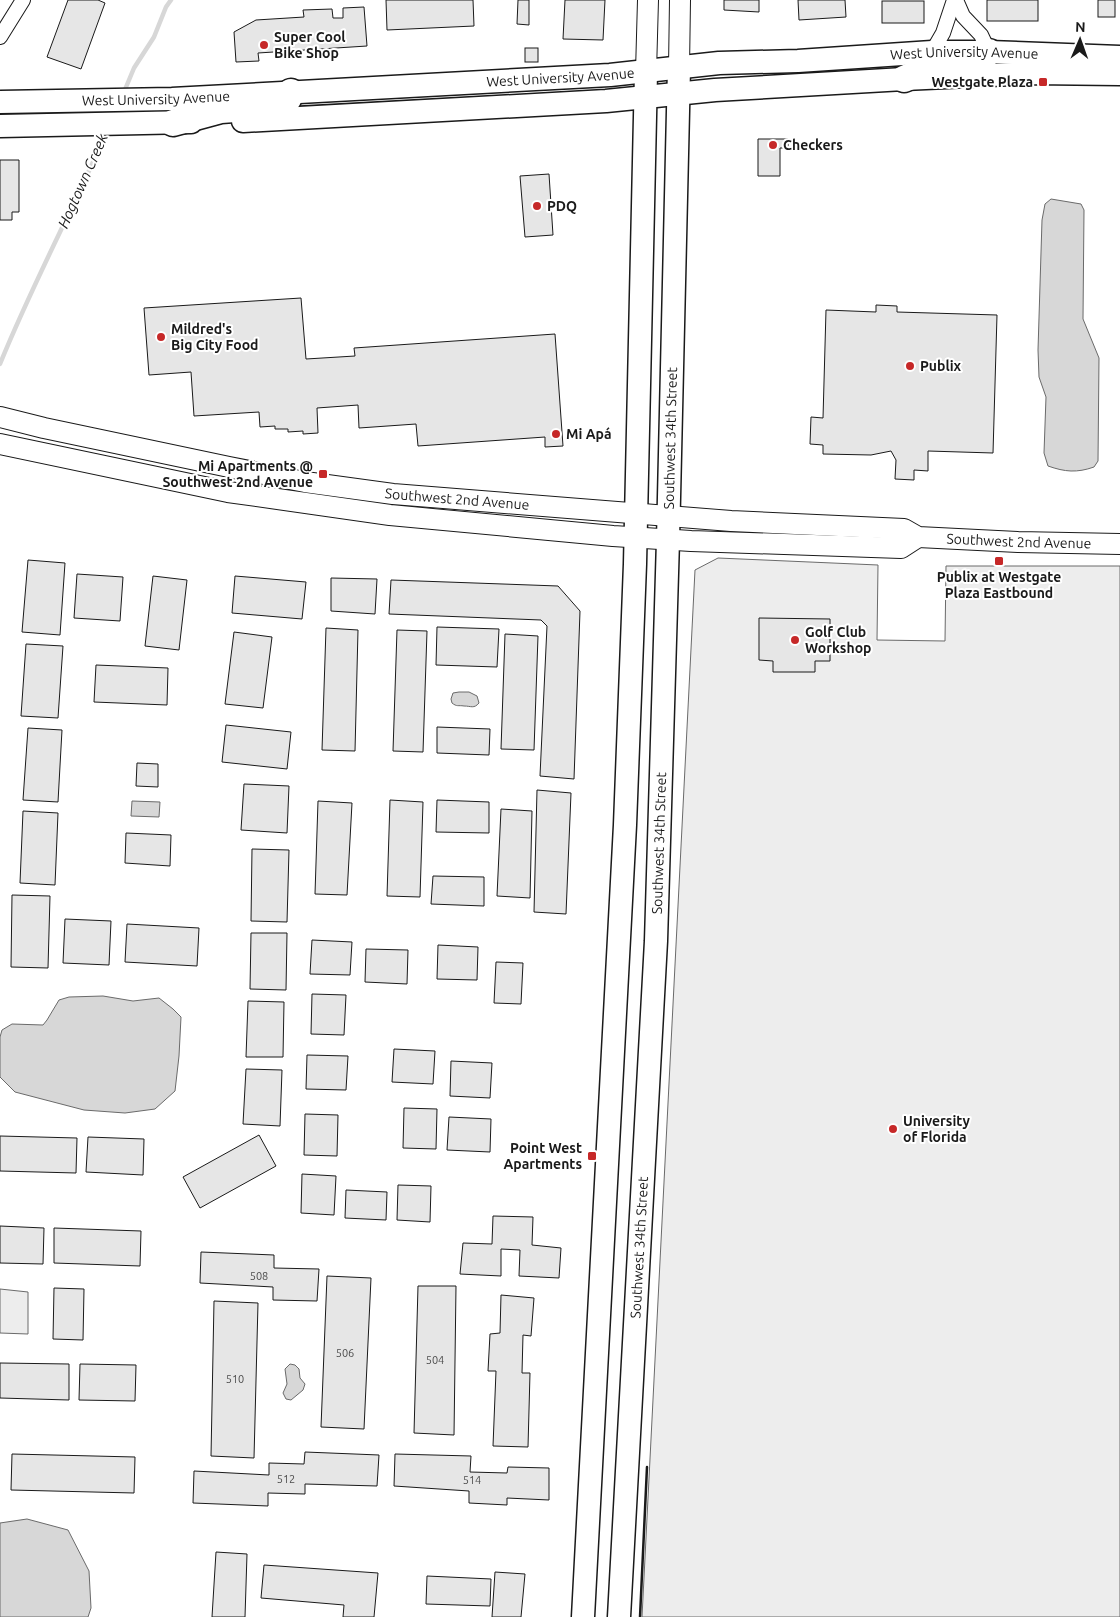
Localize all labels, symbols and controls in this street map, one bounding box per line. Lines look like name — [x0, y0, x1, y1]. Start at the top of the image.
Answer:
north arrow — [1055, 15, 1105, 65]
text: N — [1075, 19, 1086, 35]
place label: Super Cool Bike Shop — [274, 29, 346, 61]
marker: Super Cool Bike Shop — [258, 39, 270, 51]
street label: West University Avenue — [890, 44, 1039, 63]
street label: West University Avenue — [486, 64, 635, 90]
place label: Westgate Plaza — [932, 74, 1033, 90]
marker: Westgate Plaza — [1037, 76, 1049, 88]
street label: West University Avenue — [82, 88, 230, 109]
water label: Hogtown Creek — [54, 131, 111, 231]
place label: Checkers — [783, 137, 843, 153]
marker: Checkers — [767, 139, 779, 151]
place label: PDQ — [547, 198, 577, 214]
marker: PDQ — [531, 200, 543, 212]
place label: Mildred's Big City Food — [171, 321, 258, 353]
marker: Mildred's Big City Food — [155, 331, 167, 343]
place label: Publix — [920, 358, 962, 374]
marker: Publix — [904, 360, 916, 372]
street label: Southwest 34th Street — [661, 366, 680, 509]
place label: Mi Apá — [566, 426, 612, 442]
marker: Mi Apá — [550, 428, 562, 440]
place label: Mi Apartments @ Southwest 2nd Avenue — [162, 458, 313, 490]
marker: Mi Apartments @ Southwest 2nd Avenue — [317, 468, 329, 480]
street label: Southwest 2nd Avenue — [384, 485, 530, 513]
street label: Southwest 2nd Avenue — [946, 530, 1091, 551]
marker: Publix at Westgate Plaza Eastbound — [993, 555, 1005, 567]
place label: Publix at Westgate Plaza Eastbound — [937, 569, 1061, 601]
place label: Golf Club Workshop — [805, 624, 871, 656]
marker: Golf Club Workshop — [789, 634, 801, 646]
street label: Southwest 34th Street — [649, 771, 669, 914]
place label: University of Florida — [903, 1113, 971, 1145]
marker: University of Florida — [887, 1123, 899, 1135]
place label: Point West Apartments — [503, 1140, 582, 1172]
marker: Point West Apartments — [586, 1150, 598, 1162]
street label: Southwest 34th Street — [627, 1176, 651, 1319]
house number: 508 — [250, 1270, 268, 1282]
house number: 506 — [336, 1347, 354, 1359]
house number: 504 — [426, 1354, 444, 1366]
house number: 510 — [226, 1373, 244, 1385]
house number: 512 — [277, 1473, 295, 1485]
house number: 514 — [463, 1474, 481, 1486]

